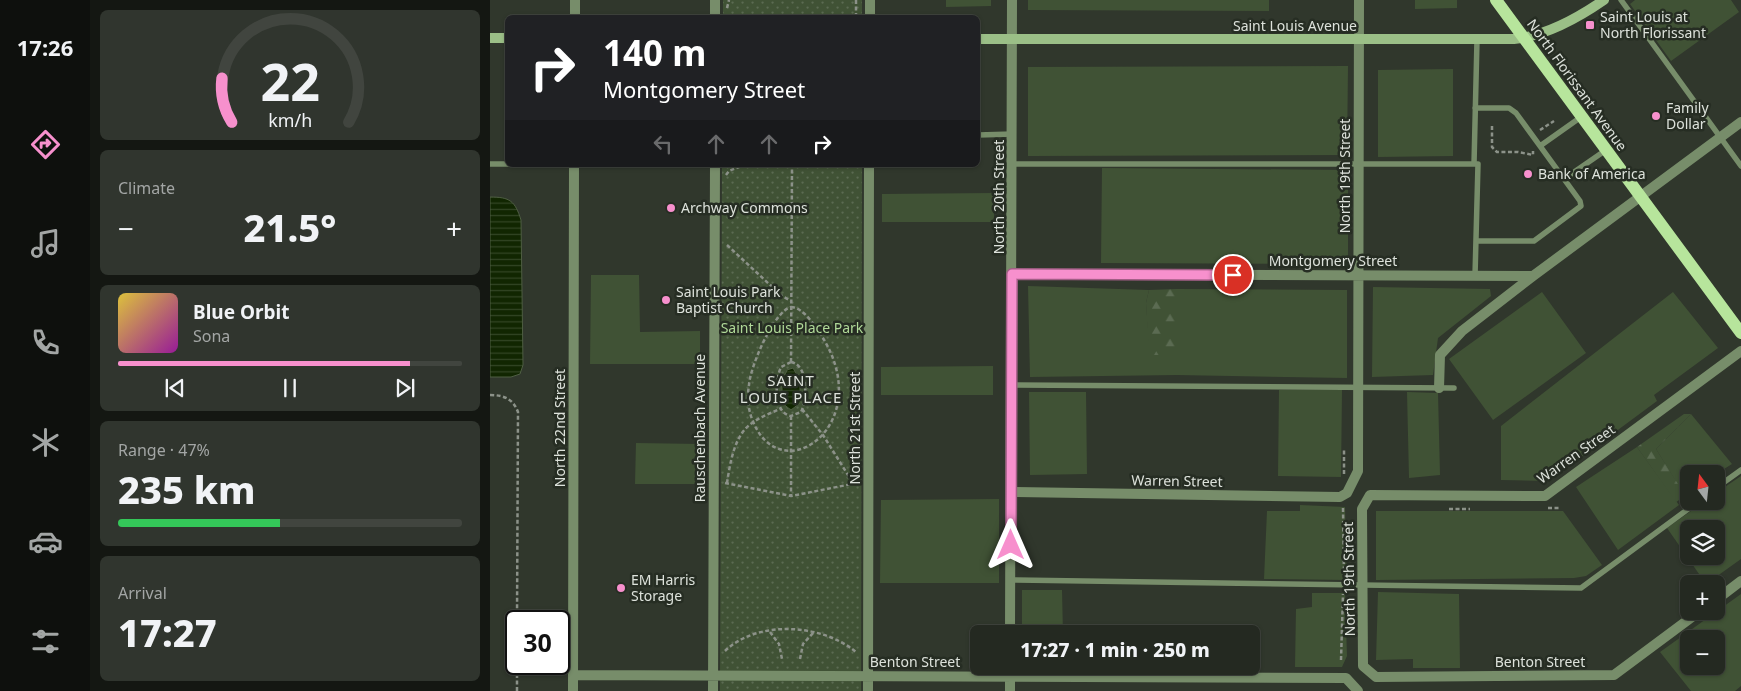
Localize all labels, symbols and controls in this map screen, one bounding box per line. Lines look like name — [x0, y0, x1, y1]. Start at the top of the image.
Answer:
place label: Saint Louis at North Florissant — [1600, 7, 1706, 42]
street label: North Florissant Avenue — [1523, 15, 1632, 155]
street label: Saint Louis Avenue — [1233, 16, 1357, 35]
marker: Saint Louis at North Florissant — [1584, 19, 1596, 31]
text: 140 m — [603, 29, 706, 76]
text: 17:26 — [17, 32, 73, 62]
icon: right — [520, 35, 585, 100]
text: 22 — [260, 45, 320, 116]
text: Montgomery Street — [603, 74, 805, 104]
place label: Family Dollar — [1666, 98, 1709, 133]
text: km/h — [268, 108, 312, 132]
marker: Family Dollar — [1650, 110, 1662, 122]
street label: North 19th Street — [1335, 119, 1354, 233]
icon: directions — [28, 127, 63, 162]
icon: left — [649, 130, 677, 158]
icon: ahead — [702, 130, 730, 158]
icon: ahead — [755, 130, 783, 158]
icon: right — [808, 130, 836, 158]
street label: North 20th Street — [989, 140, 1008, 254]
place label: Bank of America — [1538, 164, 1646, 183]
marker: Bank of America — [1522, 168, 1534, 180]
text: Climate — [118, 177, 175, 199]
place label: Archway Commons — [681, 198, 808, 217]
text: 21.5° — [244, 201, 336, 253]
marker: Archway Commons — [665, 202, 677, 214]
text: − — [118, 209, 134, 247]
text: + — [446, 209, 462, 247]
icon: music — [28, 226, 63, 261]
street label: Montgomery Street — [1269, 251, 1397, 270]
pin — [1212, 254, 1254, 296]
icon: arrive — [1219, 261, 1247, 289]
place label: Saint Louis Park Baptist Church — [676, 282, 781, 317]
marker: Saint Louis Park Baptist Church — [660, 294, 672, 306]
text: Blue Orbit — [193, 299, 289, 325]
park label: Saint Louis Place Park — [721, 318, 864, 337]
icon: phone — [28, 325, 63, 360]
text: Sona — [193, 325, 230, 347]
street label: Rauschenbach Avenue — [690, 354, 709, 502]
street label: North 22nd Street — [550, 369, 569, 487]
district label: SAINT LOUIS PLACE — [740, 370, 842, 407]
street label: North 21st Street — [845, 372, 864, 484]
icon: previous — [161, 374, 189, 402]
icon: pause — [276, 374, 304, 402]
icon: next — [391, 374, 419, 402]
street label: Warren Street — [1533, 420, 1618, 488]
icon: climate — [28, 425, 63, 460]
text: Range · 47% — [118, 439, 210, 461]
text: 235 km — [118, 463, 256, 515]
north arrow — [1680, 465, 1725, 510]
map controls — [1680, 465, 1725, 675]
street label: Warren Street — [1131, 470, 1223, 491]
position arrow — [984, 518, 1036, 570]
button: layers — [1680, 520, 1725, 565]
street label: North 19th Street — [1338, 522, 1359, 637]
icon: car — [28, 524, 63, 559]
place label: EM Harris Storage — [631, 570, 696, 605]
button: + — [1680, 575, 1725, 620]
text: Arrival — [118, 582, 167, 604]
marker: EM Harris Storage — [615, 582, 627, 594]
text: 17:27 — [118, 606, 217, 658]
speed limit sign: 30 — [505, 610, 570, 675]
icon: filters — [28, 624, 63, 659]
button: − — [1680, 630, 1725, 675]
text: 17:27 · 1 min · 250 m — [1020, 637, 1210, 663]
street label: Benton Street — [870, 652, 960, 671]
street label: Benton Street — [1495, 652, 1585, 671]

